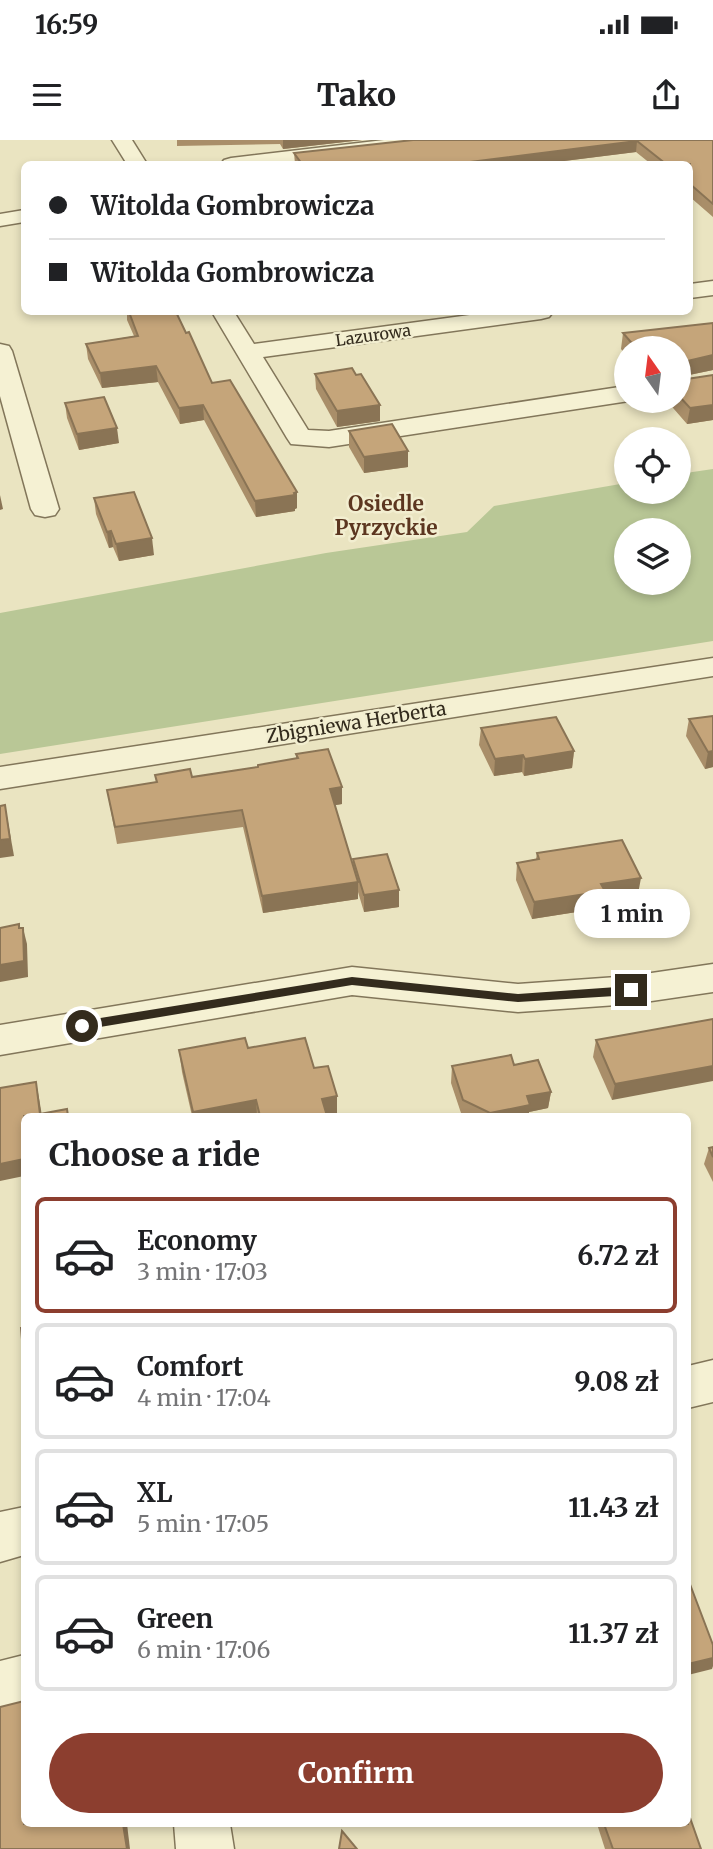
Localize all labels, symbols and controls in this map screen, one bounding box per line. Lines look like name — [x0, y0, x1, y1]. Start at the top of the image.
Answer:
text: 16:59 — [35, 8, 98, 41]
text: Tako — [317, 75, 396, 115]
icon: menu — [28, 76, 66, 114]
icon: share — [647, 76, 685, 114]
text: Witolda Gombrowicza — [91, 189, 375, 222]
text: Witolda Gombrowicza — [91, 256, 375, 289]
street label: Lazurowa — [334, 320, 412, 350]
north arrow — [614, 336, 691, 413]
map controls — [614, 336, 691, 595]
button: locate — [614, 427, 691, 504]
district label: Osiedle Pyrzyckie — [334, 490, 438, 541]
button: layers — [614, 518, 691, 595]
street label: Zbigniewa Herberta — [264, 696, 448, 748]
callout: 1 min — [573, 888, 689, 938]
text: 1 min — [601, 899, 663, 928]
route end — [615, 974, 647, 1006]
route start — [66, 1010, 98, 1042]
text: Choose a ride — [49, 1135, 260, 1175]
icon: car — [53, 1224, 116, 1287]
text: Economy — [137, 1224, 257, 1257]
text: 6.72 zł — [577, 1239, 659, 1272]
text: 3 min · 17:03 — [137, 1257, 268, 1286]
icon: car — [53, 1350, 116, 1413]
text: Comfort — [137, 1350, 243, 1383]
text: 9.08 zł — [575, 1365, 659, 1398]
text: 4 min · 17:04 — [137, 1383, 271, 1412]
icon: car — [53, 1476, 116, 1539]
text: XL — [137, 1476, 173, 1509]
text: 11.43 zł — [568, 1491, 659, 1524]
text: 5 min · 17:05 — [137, 1509, 269, 1538]
icon: car — [53, 1602, 116, 1665]
text: Green — [137, 1602, 213, 1635]
text: 11.37 zł — [568, 1617, 659, 1650]
text: 6 min · 17:06 — [137, 1635, 271, 1664]
button: Confirm — [49, 1733, 663, 1813]

